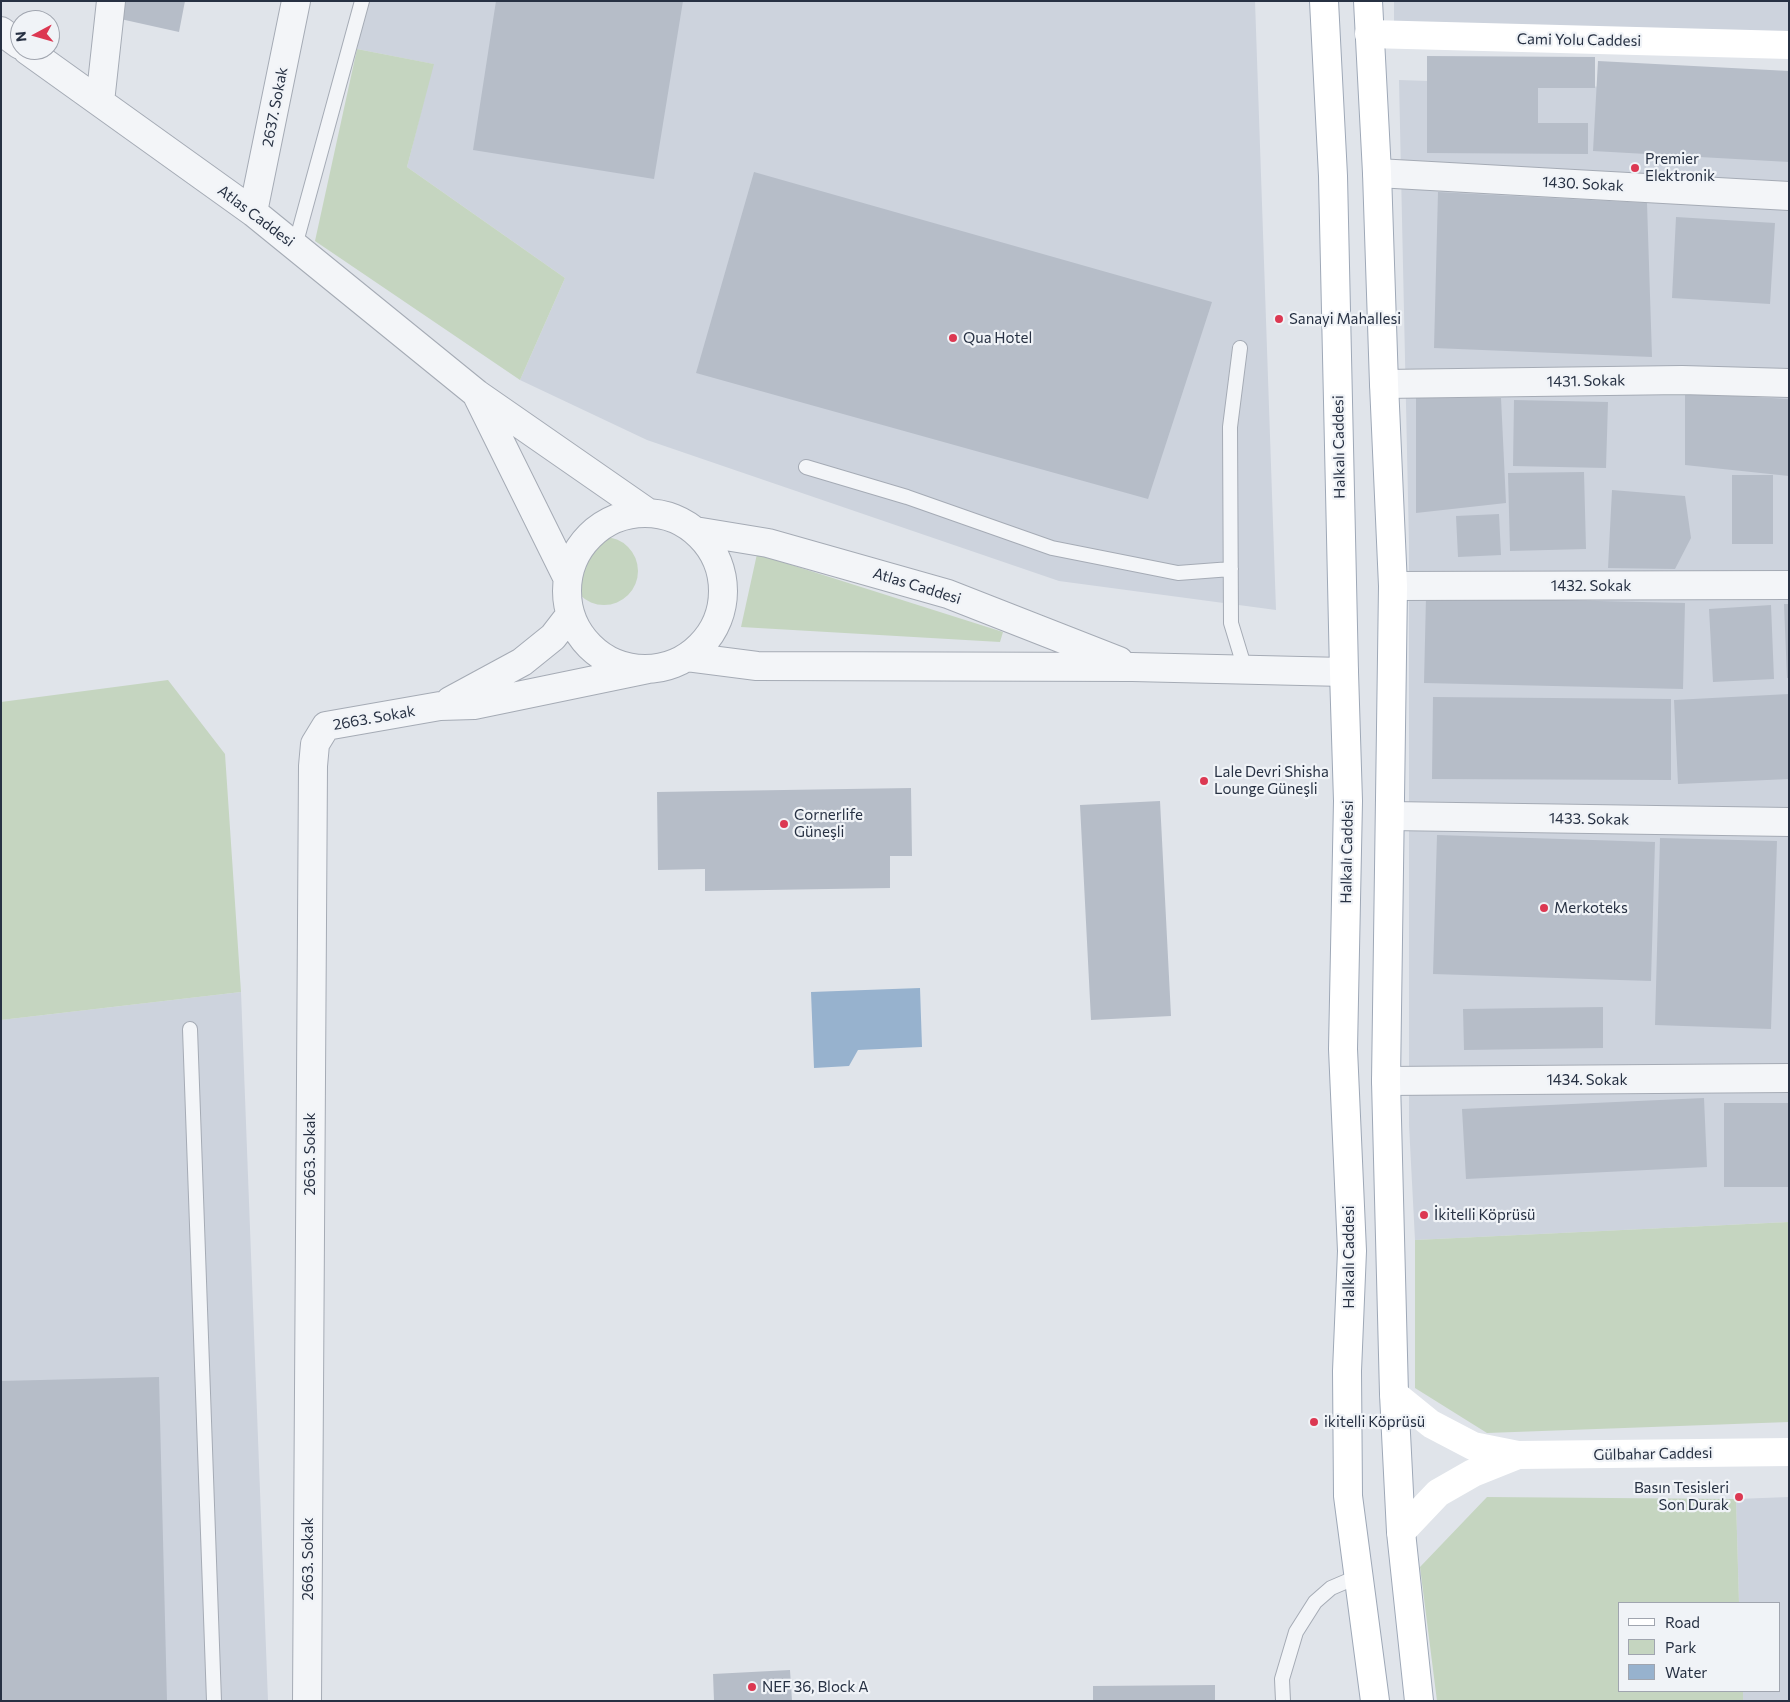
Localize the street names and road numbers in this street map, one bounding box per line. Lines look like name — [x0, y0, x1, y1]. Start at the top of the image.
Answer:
street label: Cami Yolu Caddesi — [1517, 30, 1641, 50]
street label: 2637. Sokak — [258, 66, 292, 148]
street label: 1430. Sokak — [1542, 173, 1624, 195]
street label: Atlas Caddesi — [214, 181, 298, 251]
street label: 1431. Sokak — [1547, 371, 1625, 391]
street label: Halkalı Caddesi — [1329, 395, 1349, 499]
street label: Atlas Caddesi — [871, 564, 963, 608]
street label: 1432. Sokak — [1551, 577, 1631, 595]
street label: 2663. Sokak — [332, 702, 416, 734]
street label: Halkalı Caddesi — [1337, 800, 1357, 904]
street label: 1433. Sokak — [1549, 809, 1629, 829]
street label: 1434. Sokak — [1546, 1071, 1628, 1089]
street label: 2663. Sokak — [301, 1112, 319, 1196]
street label: Halkalı Caddesi — [1340, 1205, 1358, 1309]
street label: Gülbahar Caddesi — [1593, 1444, 1713, 1464]
street label: 2663. Sokak — [299, 1517, 317, 1601]

